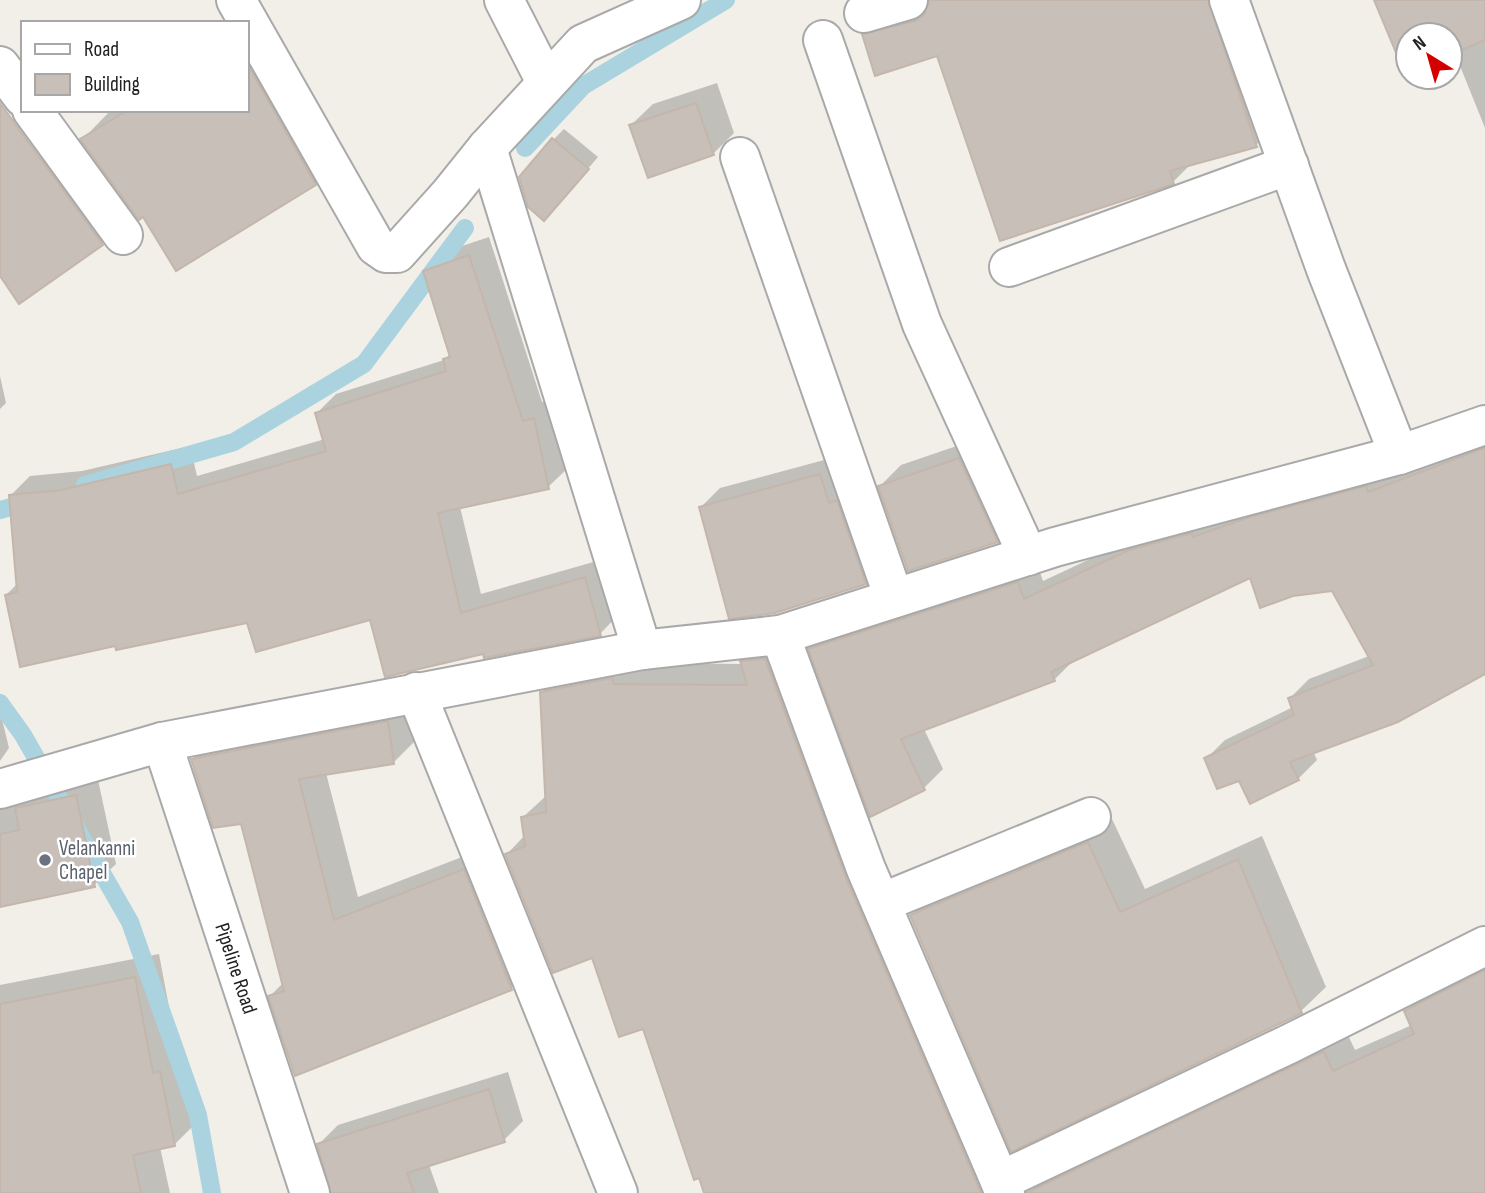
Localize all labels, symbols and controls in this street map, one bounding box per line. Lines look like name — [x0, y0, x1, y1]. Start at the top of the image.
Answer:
legend — [21, 21, 248, 112]
north arrow — [1394, 21, 1464, 91]
text: N — [1409, 31, 1431, 56]
text: Road — [84, 37, 119, 62]
text: Building — [84, 72, 140, 97]
place label: Velankanni Chapel — [59, 836, 135, 885]
marker: Velankanni Chapel — [37, 852, 53, 868]
street label: Pipeline Road — [210, 920, 263, 1017]

